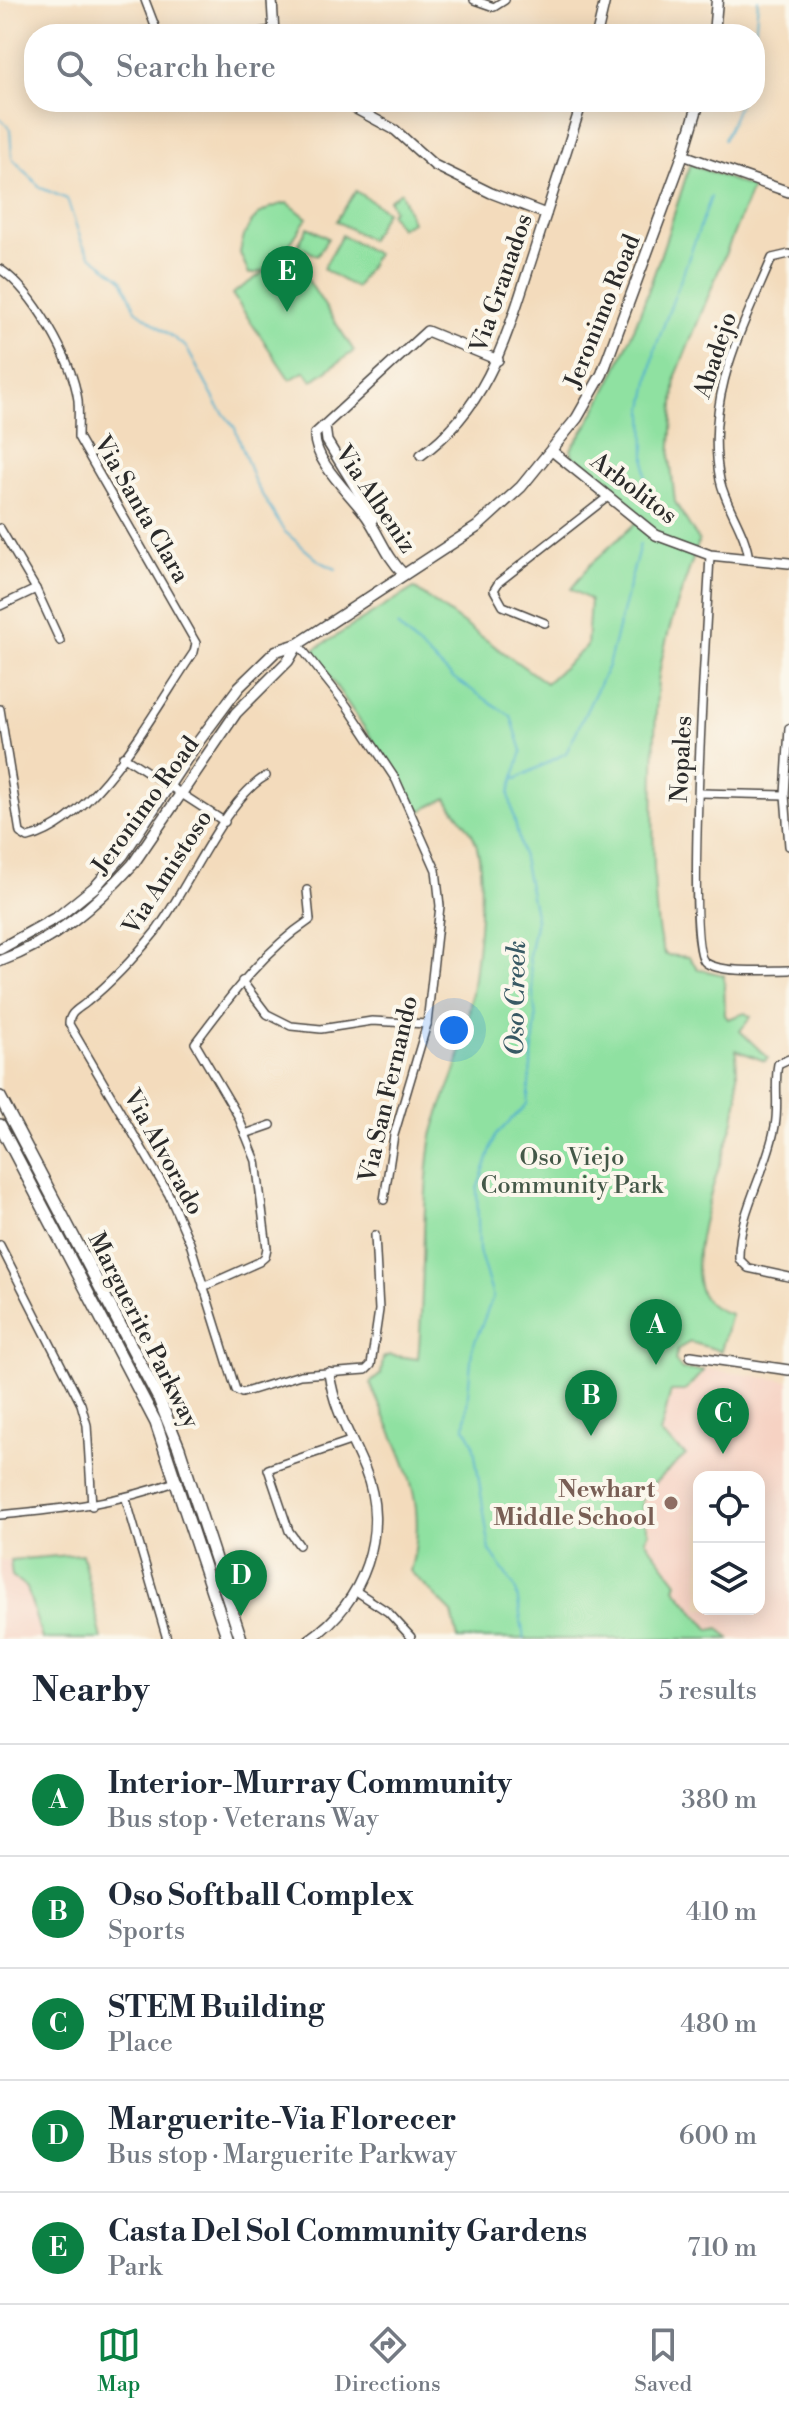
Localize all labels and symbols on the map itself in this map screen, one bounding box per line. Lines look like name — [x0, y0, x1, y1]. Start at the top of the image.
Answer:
street label: Via Granados — [464, 210, 540, 358]
street label: Jeronimo Road — [558, 230, 648, 394]
pin: E — [261, 246, 313, 312]
street label: Abadejo — [688, 308, 744, 403]
street label: Via Santa Clara — [86, 430, 196, 589]
street label: Via Albeniz — [328, 439, 422, 559]
street label: Arbolitos — [583, 446, 683, 531]
street label: Nopales — [665, 715, 699, 803]
street label: Jeronimo Road — [85, 730, 206, 881]
street label: Via Amistoso — [116, 805, 219, 941]
water label: Oso Creek — [499, 940, 533, 1056]
street label: Via San Fernando — [353, 993, 425, 1187]
your location — [434, 1010, 474, 1050]
street label: Via Alvorado — [116, 1084, 210, 1221]
park label: Oso Viejo Community Park — [481, 1143, 665, 1201]
street label: Marguerite Parkway — [81, 1227, 206, 1434]
pin: A — [630, 1299, 682, 1365]
pin: B — [565, 1370, 617, 1436]
pin: C — [697, 1388, 749, 1454]
place label: Newhart Middle School — [493, 1475, 655, 1533]
marker: Newhart Middle School — [662, 1494, 680, 1512]
pin: D — [215, 1550, 267, 1616]

